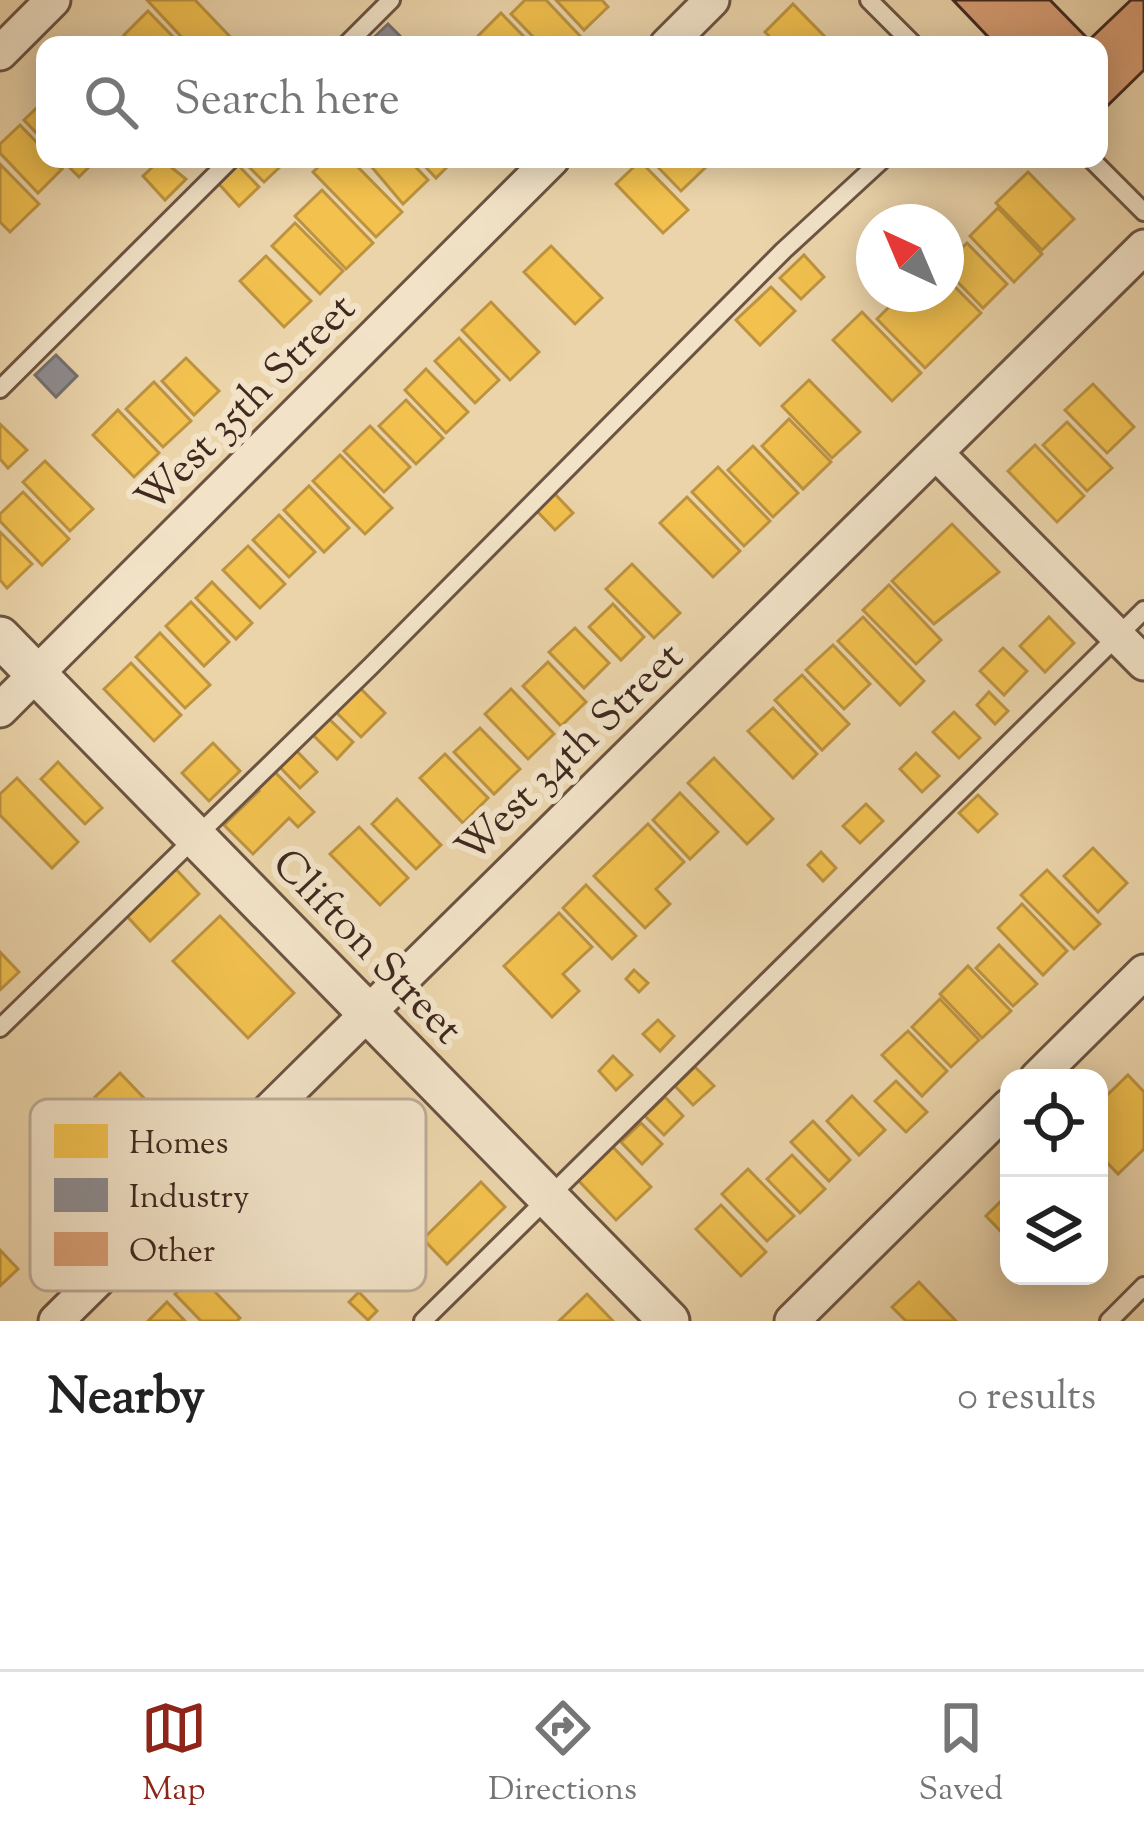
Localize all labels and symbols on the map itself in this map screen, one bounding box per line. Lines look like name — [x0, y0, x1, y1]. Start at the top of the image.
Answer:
north arrow — [856, 204, 964, 312]
street label: West 35th Street — [124, 282, 371, 529]
street label: West 34th Street — [444, 630, 699, 879]
street label: Clifton Street — [256, 837, 474, 1060]
legend — [30, 1099, 426, 1291]
text: Homes — [129, 1121, 228, 1169]
text: Industry — [129, 1175, 249, 1223]
text: Other — [129, 1229, 215, 1277]

